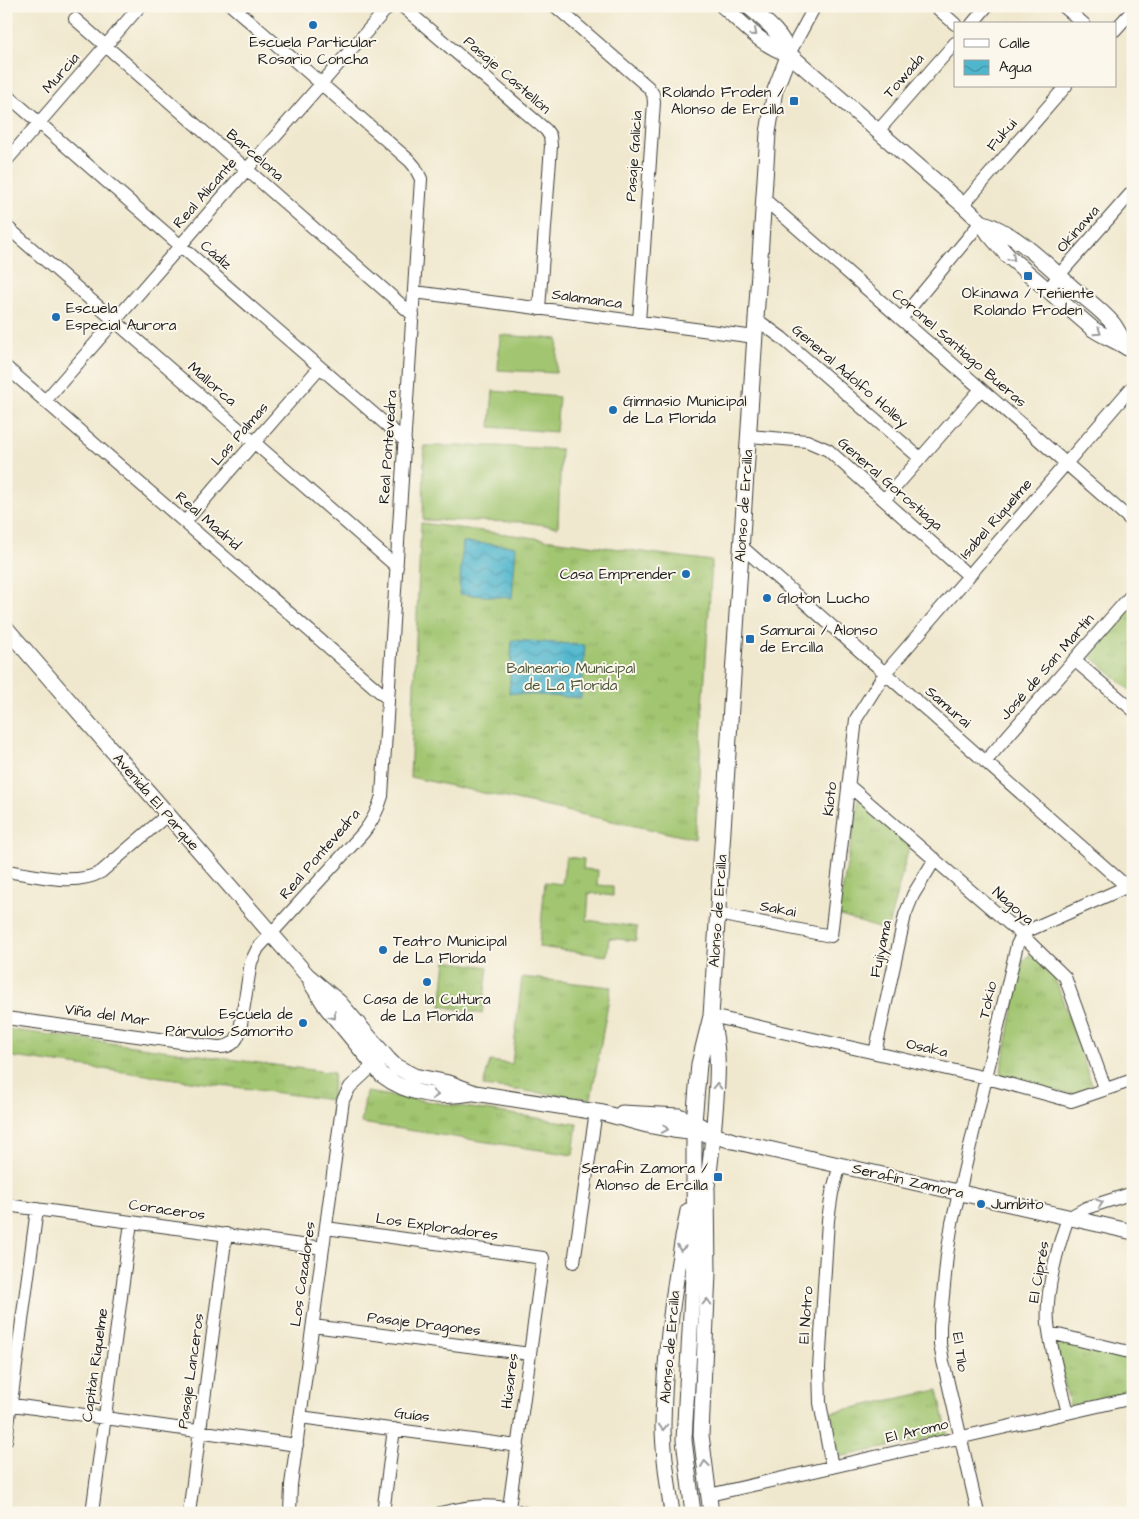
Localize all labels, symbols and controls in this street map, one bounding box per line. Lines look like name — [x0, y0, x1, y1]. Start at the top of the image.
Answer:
marker: Escuela Particular Rosario Concha — [307, 19, 319, 31]
legend — [954, 22, 1116, 88]
one-way arrow — [748, 28, 757, 37]
street label: Pasaje Castellón — [459, 31, 556, 119]
place label: Escuela Particular Rosario Concha — [250, 32, 376, 70]
text: Calle — [999, 33, 1030, 54]
street label: Murcia — [37, 48, 85, 98]
street label: Towada — [879, 49, 930, 103]
text: Agua — [999, 57, 1032, 79]
place label: Rolando Froden / Alonso de Ercilla — [662, 82, 784, 120]
marker: Rolando Froden / Alonso de Ercilla — [788, 95, 800, 107]
street label: Pasaje Galicia — [620, 109, 648, 202]
street label: Fukui — [982, 114, 1023, 156]
street label: Barcelona — [222, 124, 289, 186]
street label: Real Alicante — [168, 153, 242, 233]
street label: Okinawa — [1052, 201, 1105, 257]
street label: Cádiz — [196, 235, 237, 275]
one-way arrow — [1006, 253, 1015, 262]
marker: Okinawa / Teniente Rolando Froden — [1022, 270, 1034, 282]
street label: Coronel Santiago Bueras — [886, 283, 1031, 414]
place label: Okinawa / Teniente Rolando Froden — [962, 283, 1094, 321]
street label: Salamanca — [550, 284, 624, 314]
place label: Escuela Especial Aurora — [66, 298, 177, 336]
marker: Escuela Especial Aurora — [50, 311, 62, 323]
street label: General Adolfo Holley — [786, 319, 913, 433]
one-way arrow — [1092, 326, 1102, 335]
street label: Mallorca — [183, 357, 241, 411]
street label: Real Pontevedra — [374, 389, 402, 505]
place label: Gimnasio Municipal de La Florida — [623, 391, 747, 429]
street label: Las Palmas — [207, 397, 274, 470]
marker: Gimnasio Municipal de La Florida — [607, 404, 619, 416]
street label: General Gorostiaga — [832, 433, 947, 536]
street label: Alonso de Ercilla — [730, 449, 758, 563]
street label: Isabel Riquelme — [955, 474, 1037, 564]
street label: Real Madrid — [171, 487, 246, 556]
place label: Casa Emprender — [560, 564, 676, 585]
marker: Casa Emprender — [680, 568, 692, 580]
place label: Gloton Lucho — [777, 588, 870, 609]
marker: Gloton Lucho — [761, 592, 773, 604]
street label: José de San Martín — [995, 609, 1099, 725]
place label: Samurai / Alonso de Ercilla — [760, 620, 878, 658]
marker: Samurai / Alonso de Ercilla — [744, 633, 756, 645]
park label: Balneario Municipal de La Florida — [507, 658, 635, 696]
street label: Samurai — [920, 681, 976, 733]
street label: Avenida El Parque — [108, 749, 204, 855]
street label: Kioto — [818, 780, 842, 817]
street label: Real Pontevedra — [275, 804, 366, 904]
street label: Alonso de Ercilla — [704, 854, 732, 968]
street label: Nagoya — [987, 882, 1039, 931]
street label: Sakai — [758, 895, 799, 923]
street label: Fujiyama — [865, 918, 898, 980]
place label: Teatro Municipal de La Florida — [393, 931, 507, 969]
marker: Teatro Municipal de La Florida — [377, 944, 389, 956]
marker: Casa de la Cultura de La Florida — [421, 976, 433, 988]
street label: Tokio — [974, 979, 1003, 1021]
place label: Casa de la Cultura de La Florida — [363, 989, 491, 1027]
street label: Viña del Mar — [63, 999, 151, 1031]
place label: Escuela de Párvulos Samorito — [165, 1004, 294, 1042]
one-way arrow — [328, 1010, 336, 1019]
marker: Escuela de Párvulos Samorito — [297, 1017, 309, 1029]
street label: Osaka — [904, 1033, 950, 1063]
one-way arrow — [711, 1082, 722, 1090]
one-way arrow — [431, 1089, 439, 1100]
one-way arrow — [661, 1123, 670, 1133]
place label: Serafín Zamora / Alonso de Ercilla — [581, 1158, 708, 1196]
street label: Serafín Zamora — [850, 1158, 966, 1204]
marker: Serafín Zamora / Alonso de Ercilla — [712, 1171, 724, 1183]
street label: Coraceros — [127, 1194, 207, 1226]
place label: Jumbito — [991, 1194, 1044, 1215]
marker: Jumbito — [975, 1198, 987, 1210]
one-way arrow — [1095, 1199, 1103, 1209]
street label: Los Exploradores — [374, 1208, 500, 1246]
street label: Los Cazadores — [285, 1220, 321, 1328]
street label: El Ciprés — [1023, 1239, 1055, 1305]
one-way arrow — [677, 1243, 687, 1252]
street label: El Notro — [794, 1285, 819, 1345]
street label: Alonso de Ercilla — [655, 1289, 685, 1404]
one-way arrow — [701, 1298, 712, 1306]
street label: Capitán Riquelme — [77, 1307, 113, 1423]
street label: Pasaje Dragones — [366, 1307, 482, 1342]
street label: Pasaje Lanceros — [172, 1311, 210, 1430]
street label: El Tilo — [947, 1331, 973, 1374]
street label: Húsares — [496, 1352, 524, 1410]
street label: Guías — [393, 1402, 431, 1428]
street label: El Aromo — [884, 1413, 951, 1448]
one-way arrow — [658, 1423, 669, 1431]
one-way arrow — [700, 1460, 711, 1468]

